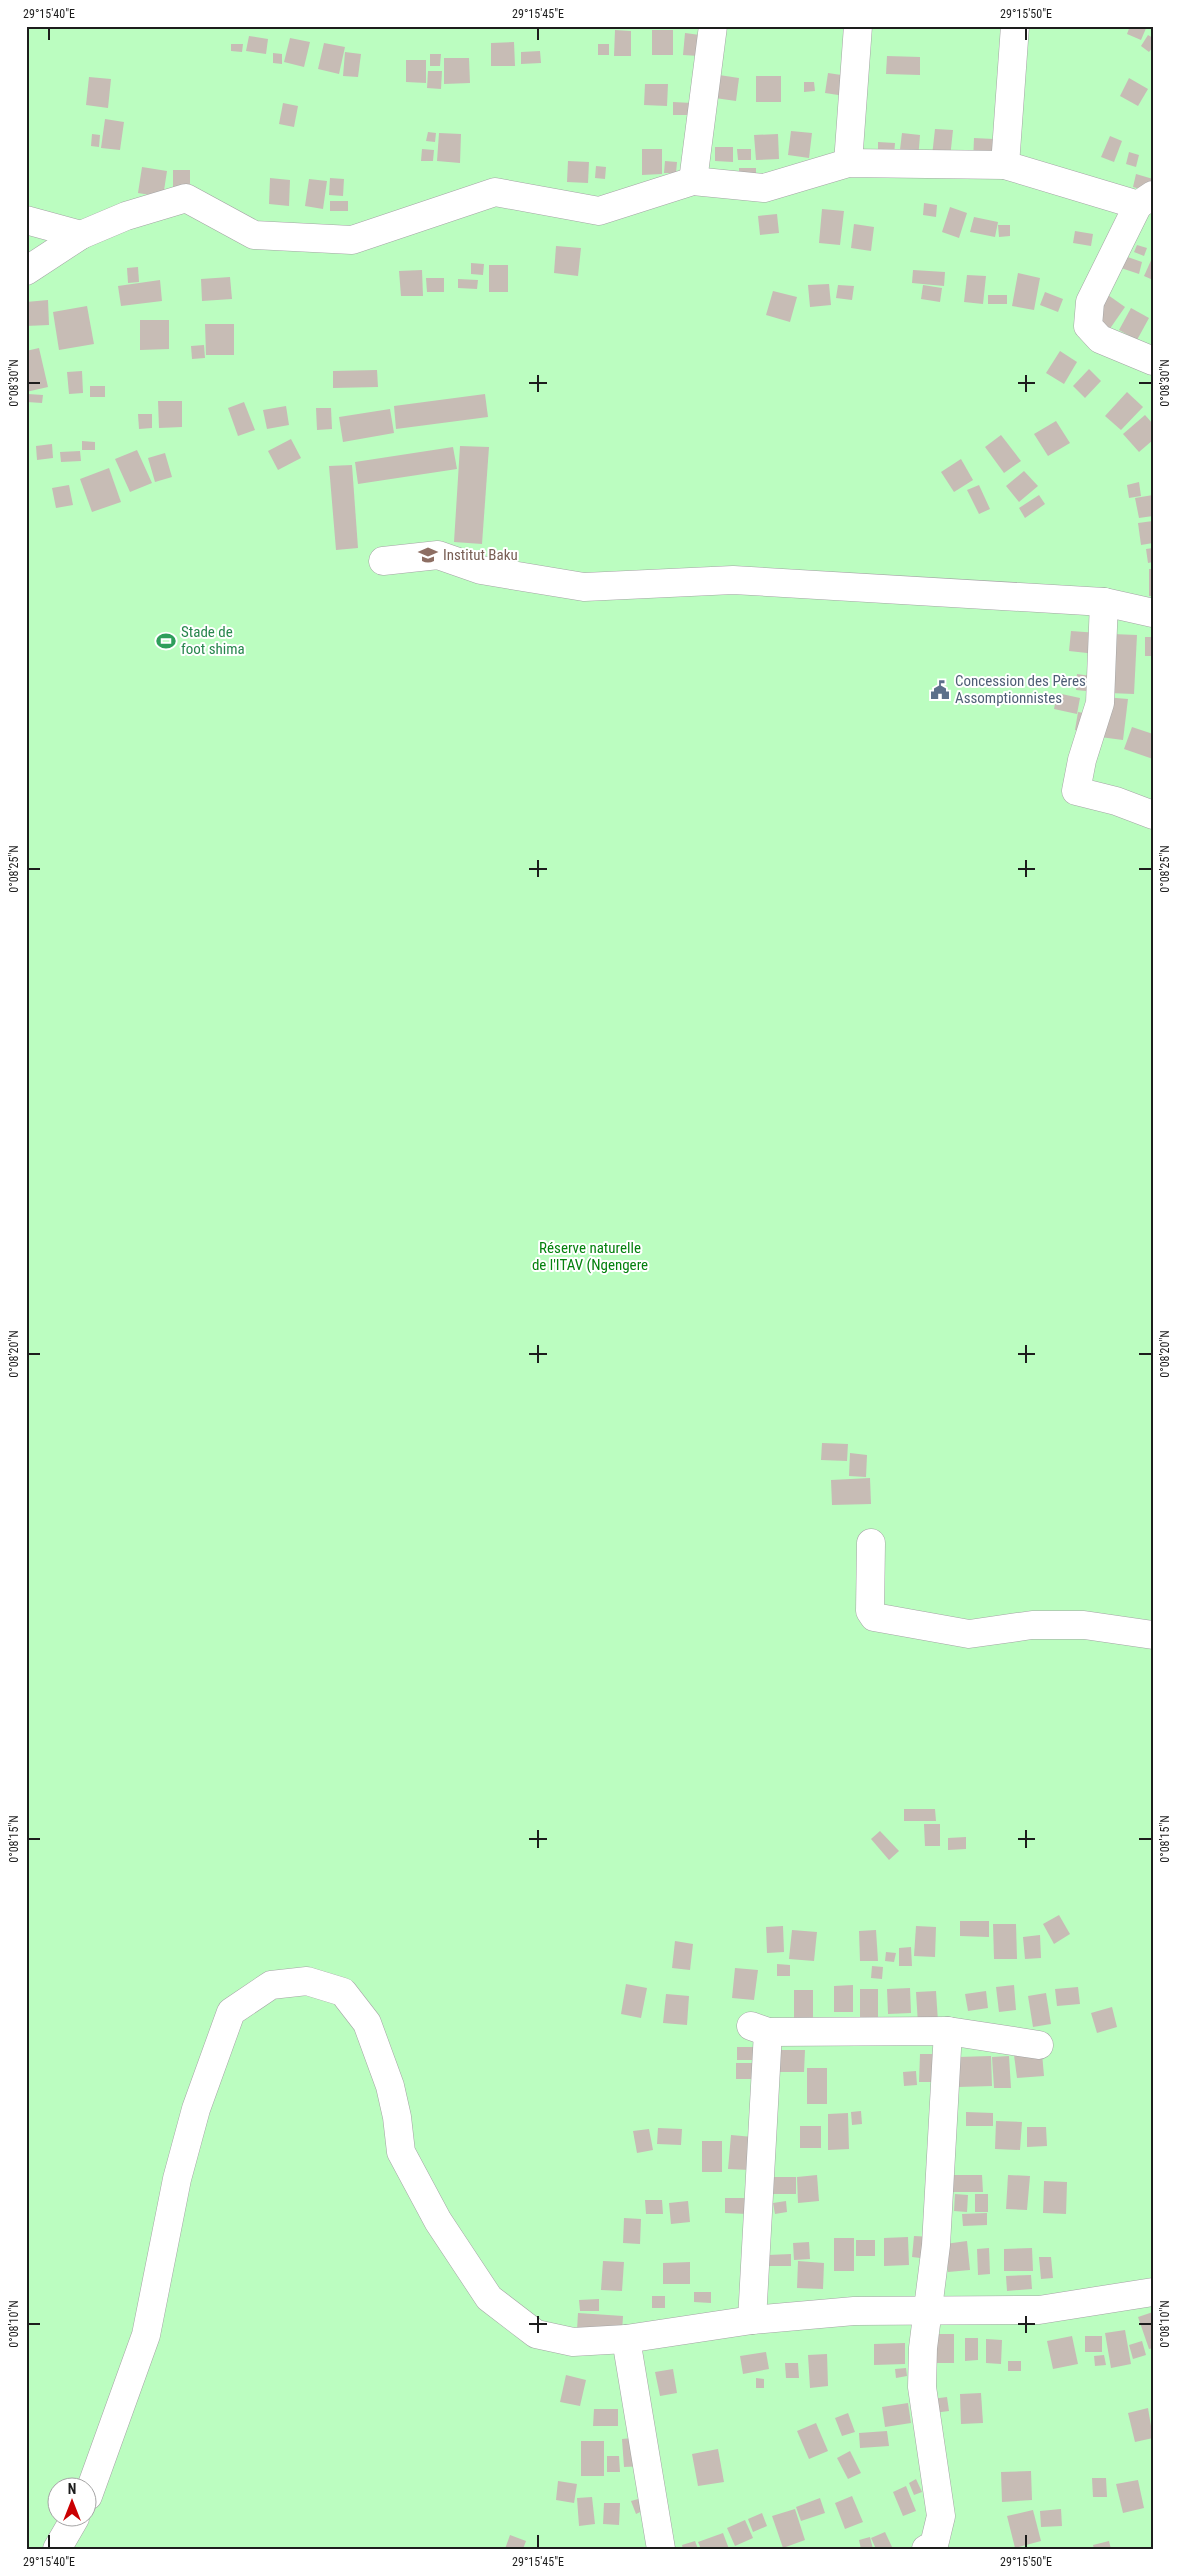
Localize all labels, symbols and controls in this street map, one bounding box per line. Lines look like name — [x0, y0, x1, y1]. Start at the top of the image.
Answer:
text: 29°15'40"E — [23, 7, 75, 21]
text: 29°15'45"E — [512, 7, 564, 21]
text: 29°15'50"E — [1000, 7, 1052, 21]
text: 0°08'30"N — [7, 359, 21, 407]
text: 0°08'30"N — [1158, 359, 1172, 407]
school or university icon: Institut Baku — [417, 544, 439, 566]
place label: Institut Baku — [443, 546, 518, 564]
place label: Stade de foot shima — [181, 623, 245, 658]
sports icon: Stade de foot shima — [155, 630, 177, 652]
place label: Concession des Pères Assomptionnistes — [955, 672, 1086, 707]
public building icon: Concession des Pères Assomptionnistes — [929, 679, 951, 701]
text: 0°08'25"N — [7, 845, 21, 893]
text: 0°08'25"N — [1158, 845, 1172, 893]
park label: Réserve naturelle de l'ITAV (Ngengere — [532, 1239, 648, 1274]
text: 0°08'20"N — [7, 1330, 21, 1378]
text: 0°08'20"N — [1158, 1330, 1172, 1378]
text: 0°08'15"N — [7, 1815, 21, 1863]
text: 0°08'15"N — [1158, 1815, 1172, 1863]
text: 0°08'10"N — [7, 2300, 21, 2348]
text: 0°08'10"N — [1158, 2300, 1172, 2348]
north arrow — [48, 2478, 98, 2528]
text: N — [68, 2481, 76, 2497]
text: 29°15'40"E — [23, 2555, 75, 2569]
text: 29°15'45"E — [512, 2555, 564, 2569]
text: 29°15'50"E — [1000, 2555, 1052, 2569]

